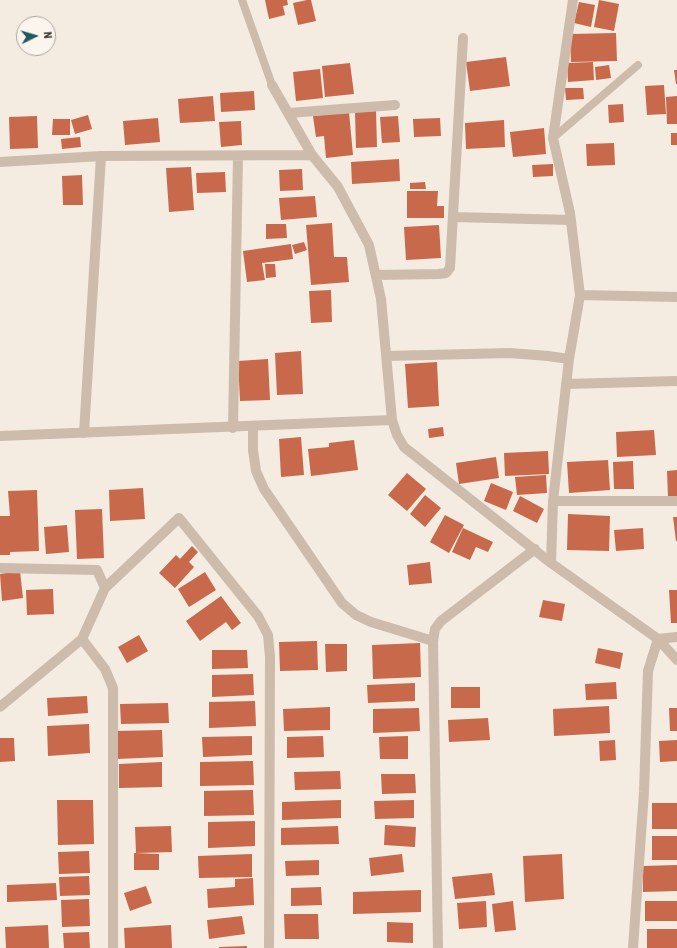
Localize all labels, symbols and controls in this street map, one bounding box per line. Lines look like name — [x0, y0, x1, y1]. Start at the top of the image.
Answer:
north arrow — [16, 16, 56, 56]
text: N — [41, 31, 54, 39]

